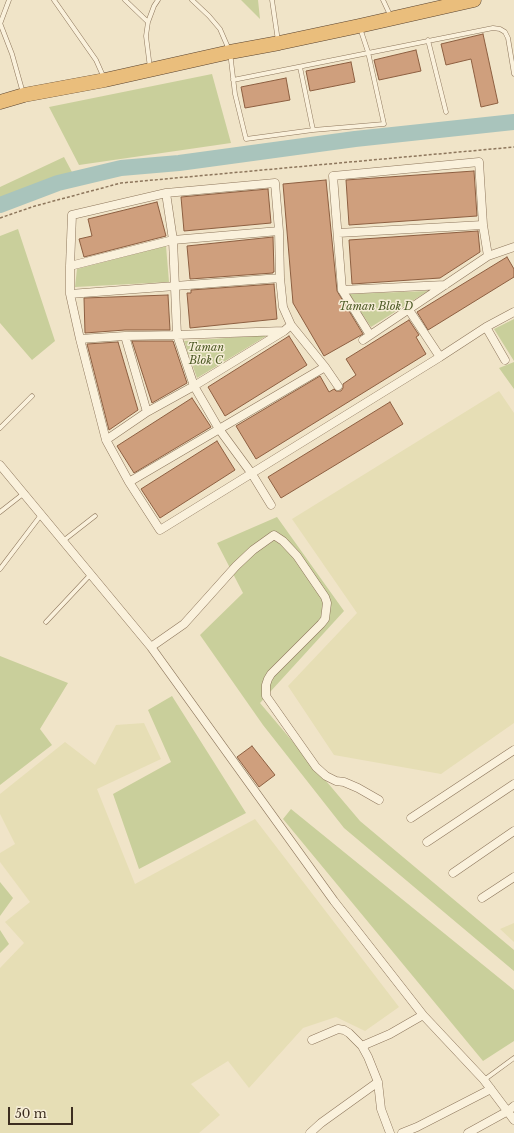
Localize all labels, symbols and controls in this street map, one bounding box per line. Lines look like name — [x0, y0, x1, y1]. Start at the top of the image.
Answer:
park label: Taman Blok D — [339, 300, 413, 314]
park label: Taman Blok C — [188, 341, 224, 367]
scale bar — [10, 1099, 75, 1125]
text: 50 m — [15, 1106, 47, 1121]

